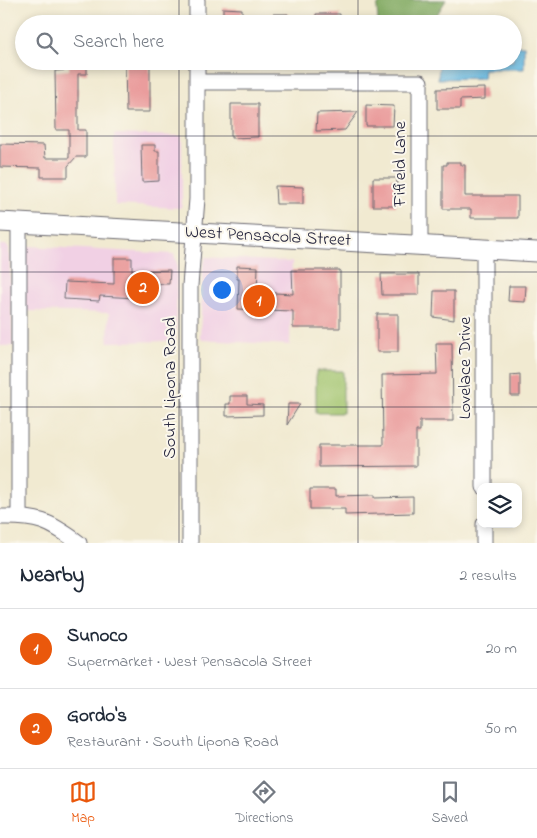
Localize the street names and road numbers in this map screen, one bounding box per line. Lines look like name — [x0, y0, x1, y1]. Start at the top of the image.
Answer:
street label: Fifield Lane — [388, 120, 414, 208]
street label: West Pensacola Street — [184, 220, 352, 254]
street label: Lovelace Drive — [453, 316, 479, 419]
street label: South Lipona Road — [158, 317, 184, 459]

